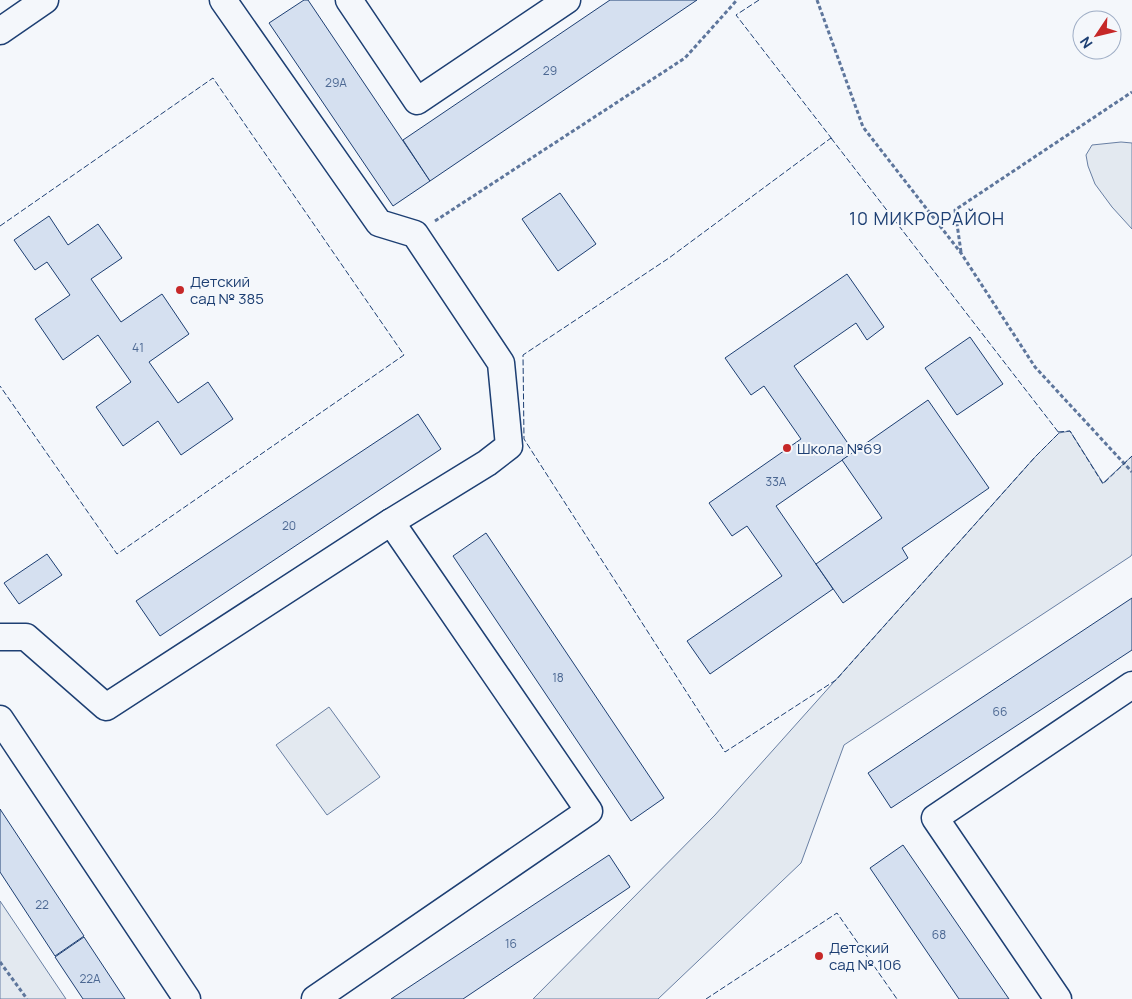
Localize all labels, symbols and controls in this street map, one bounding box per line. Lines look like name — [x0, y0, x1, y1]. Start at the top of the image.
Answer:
north arrow — [1072, 10, 1122, 60]
text: N — [1075, 33, 1097, 52]
house number: 29 — [543, 62, 557, 79]
house number: 29А — [325, 74, 347, 91]
district label: 10 МИКРОРАЙОН — [849, 206, 1005, 230]
place label: Детский сад № 385 — [190, 271, 264, 309]
marker: Детский сад № 385 — [174, 284, 186, 296]
house number: 41 — [132, 339, 144, 356]
place label: Школа №69 — [797, 438, 882, 459]
marker: Школа №69 — [781, 442, 793, 454]
house number: 33А — [766, 473, 787, 490]
house number: 20 — [282, 517, 296, 534]
house number: 18 — [552, 669, 564, 686]
house number: 66 — [993, 703, 1007, 720]
house number: 22 — [35, 896, 49, 913]
house number: 68 — [932, 926, 946, 943]
house number: 16 — [505, 935, 517, 952]
place label: Детский сад № 106 — [829, 937, 901, 975]
marker: Детский сад № 106 — [813, 950, 825, 962]
house number: 22А — [79, 970, 101, 987]

